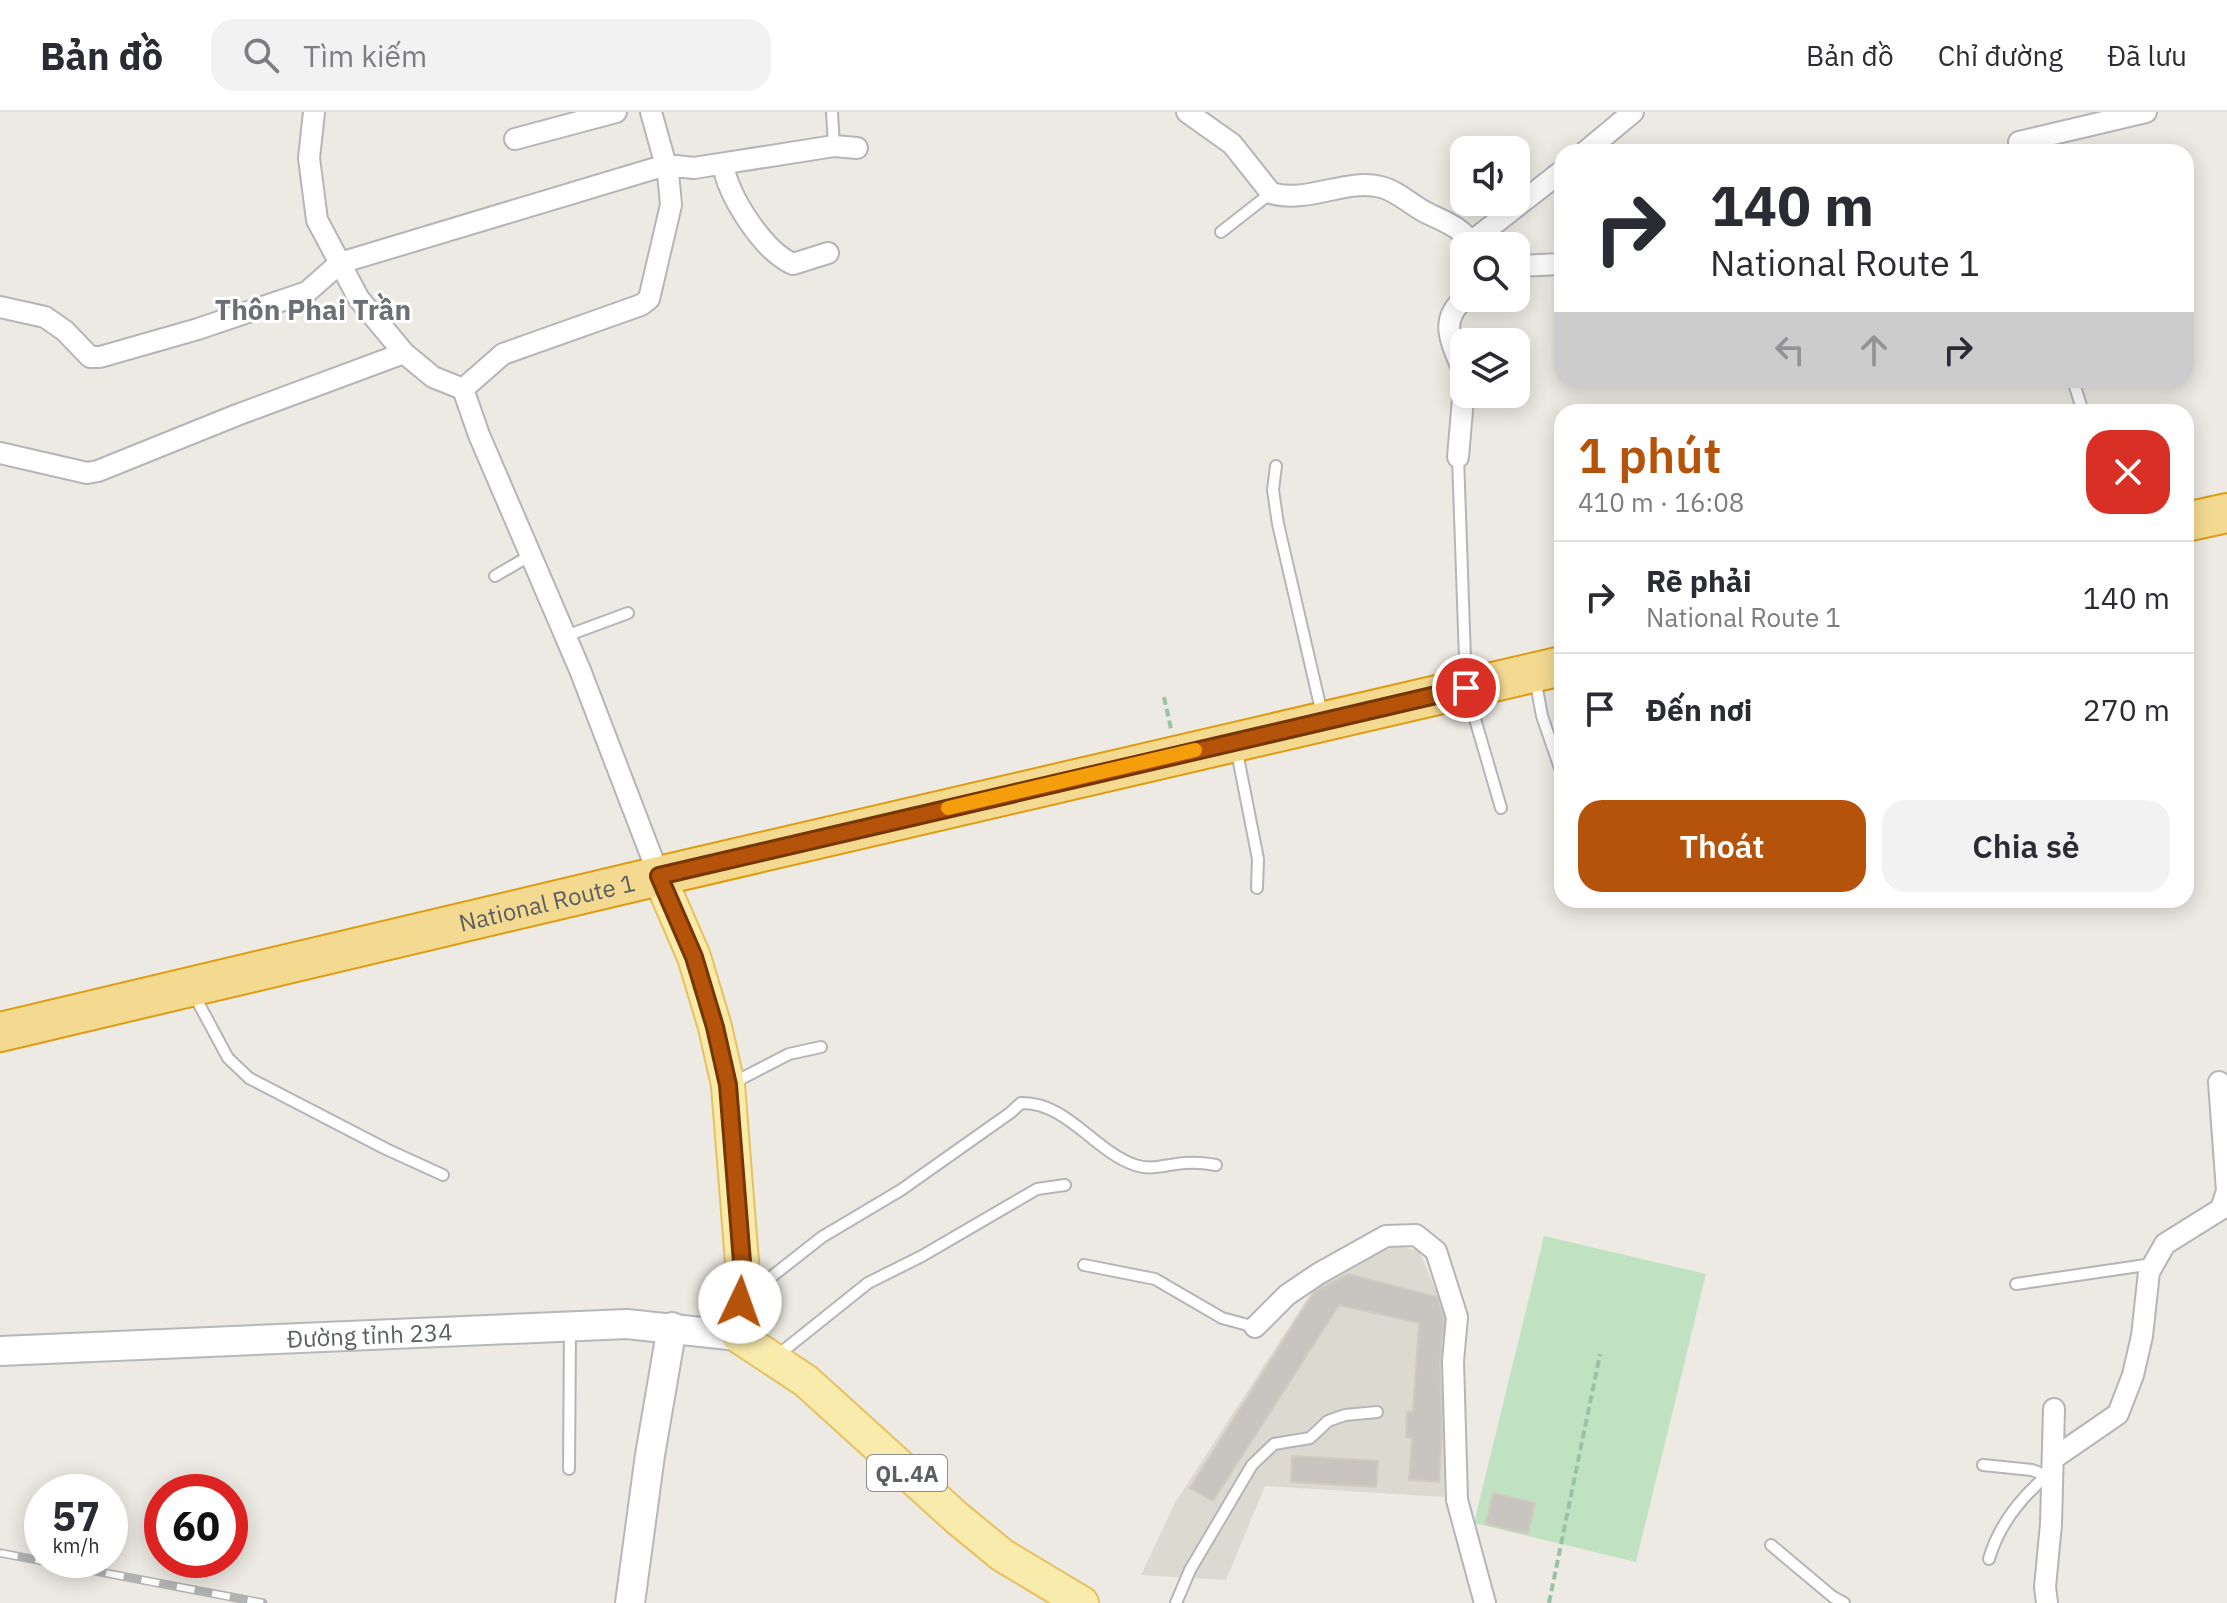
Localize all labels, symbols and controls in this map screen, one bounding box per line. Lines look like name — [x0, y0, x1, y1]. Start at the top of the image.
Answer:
search box — [211, 19, 771, 91]
text: Bản đồ — [40, 31, 163, 80]
icon: search — [239, 33, 283, 77]
text: Tìm kiếm — [303, 36, 427, 75]
text: Bản đồ — [1806, 37, 1894, 74]
text: Chỉ đường — [1938, 37, 2063, 74]
text: Đã lưu — [2107, 37, 2187, 74]
map controls — [1450, 136, 1530, 408]
button: sound — [1450, 136, 1530, 216]
text: 140 m — [1710, 169, 1874, 241]
icon: right — [1578, 176, 1682, 280]
button: search — [1450, 232, 1530, 312]
text: National Route 1 — [1710, 239, 1980, 286]
district label: Thôn Phai Trần — [215, 291, 411, 328]
button: layers — [1450, 328, 1530, 408]
icon: left — [1768, 328, 1812, 372]
icon: ahead — [1852, 328, 1896, 372]
icon: right — [1936, 328, 1980, 372]
text: 1 phút — [1578, 424, 1721, 486]
button: close — [2086, 430, 2170, 514]
text: 410 m · 16:08 — [1578, 485, 1744, 519]
text: Rẽ phải — [1646, 561, 1751, 600]
icon: right — [1578, 575, 1622, 619]
text: 140 m — [2083, 578, 2170, 617]
text: National Route 1 — [1646, 600, 1841, 634]
pin — [1432, 654, 1500, 722]
icon: arrive — [1444, 666, 1488, 710]
icon: arrive — [1578, 687, 1622, 731]
text: Đến nơi — [1646, 690, 1752, 729]
text: 270 m — [2083, 690, 2170, 729]
button: Thoát — [1578, 800, 1866, 892]
button: Chia sẻ — [1882, 800, 2170, 892]
street label: National Route 1 — [456, 866, 638, 939]
position arrow — [698, 1260, 782, 1344]
street label: Đường tỉnh 234 — [286, 1316, 453, 1355]
road number: QL.4A — [867, 1455, 947, 1491]
speed limit sign: 60 — [144, 1474, 248, 1578]
text: 57 — [52, 1490, 100, 1542]
text: km/h — [52, 1532, 100, 1559]

